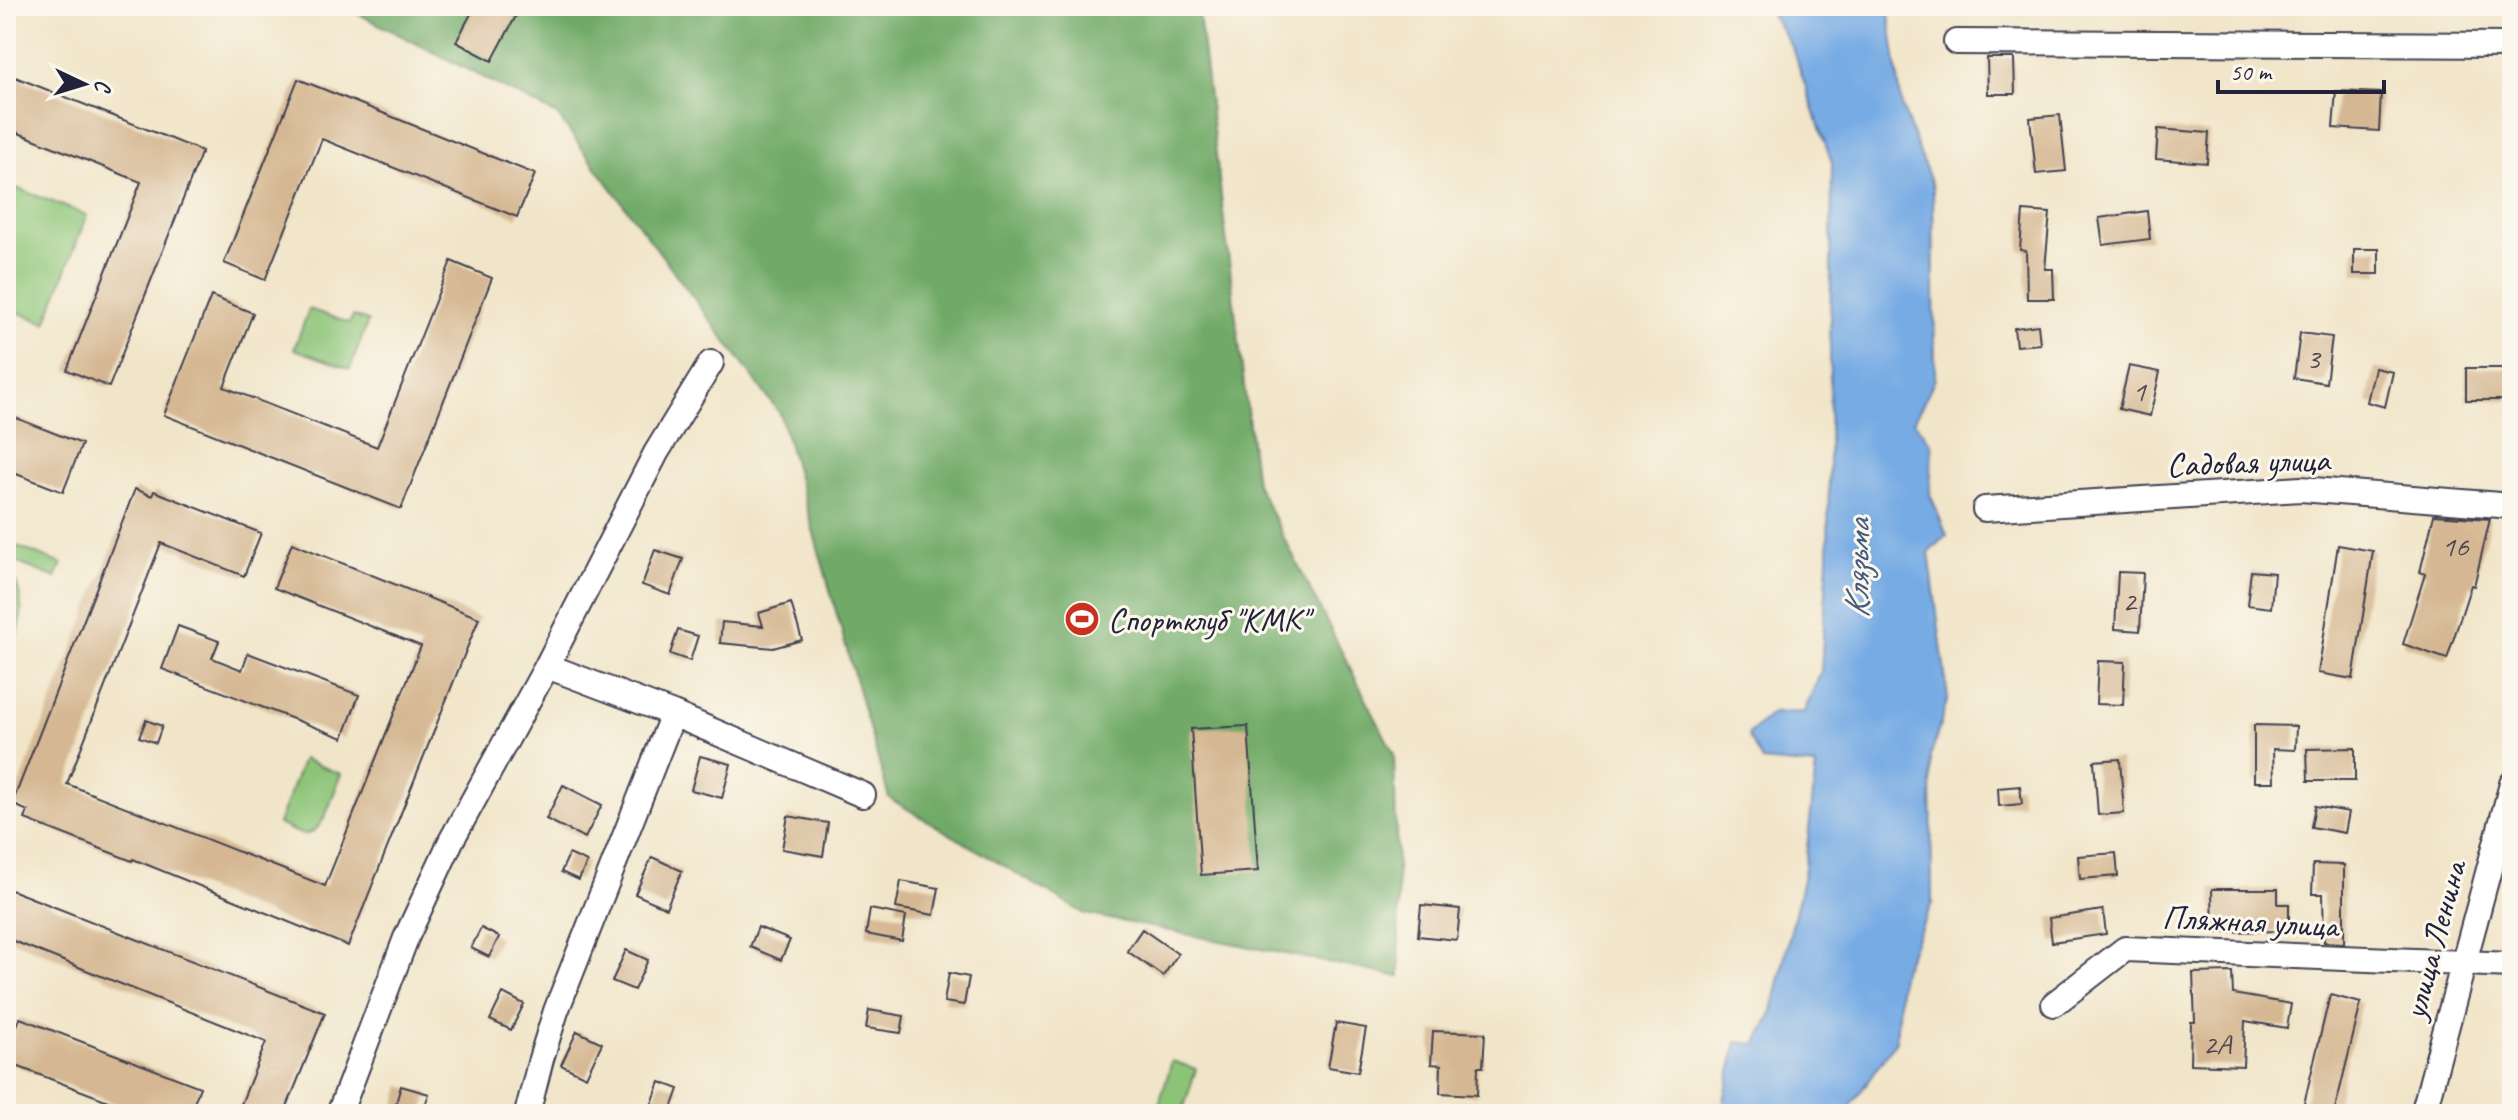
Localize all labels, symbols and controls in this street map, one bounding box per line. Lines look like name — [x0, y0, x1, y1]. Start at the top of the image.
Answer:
north arrow — [44, 44, 124, 124]
scale bar — [2218, 44, 2384, 94]
text: 50 m — [2230, 57, 2273, 87]
text: С — [88, 79, 117, 95]
house number: 3 — [2306, 339, 2322, 377]
house number: 1 — [2132, 372, 2147, 410]
street label: Садовая улица — [2166, 438, 2332, 486]
water label: Клязьма — [1833, 516, 1881, 619]
house number: 16 — [2442, 527, 2470, 565]
house number: 2 — [2122, 582, 2138, 620]
place label: Спортклуб "КМК" — [1108, 598, 1315, 641]
sports icon: Спортклуб "КМК" — [1063, 600, 1101, 638]
street label: улица Ленина — [2392, 853, 2476, 1026]
street label: Пляжная улица — [2161, 895, 2342, 947]
house number: 2А — [2203, 1025, 2233, 1063]

